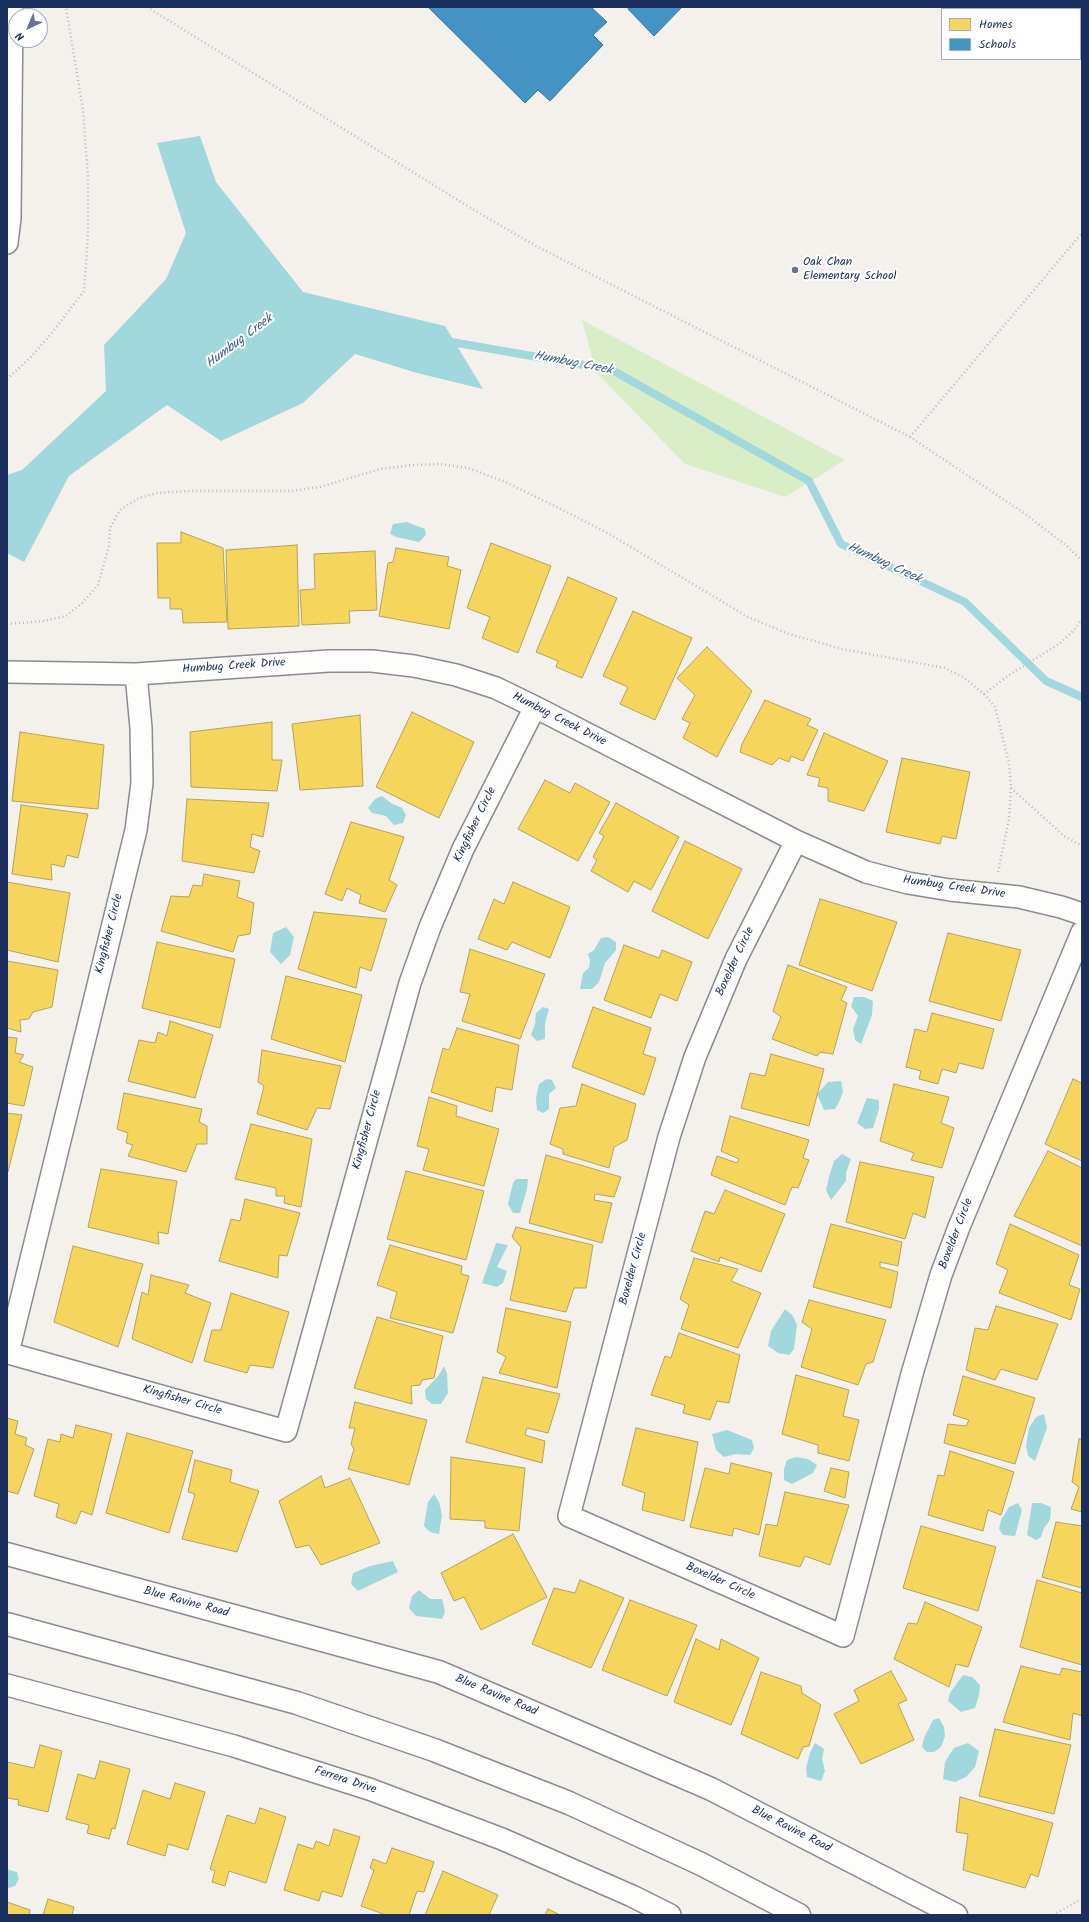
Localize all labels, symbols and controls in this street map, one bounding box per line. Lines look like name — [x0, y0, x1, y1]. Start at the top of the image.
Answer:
north arrow — [8, 8, 48, 48]
legend — [941, 8, 1081, 60]
text: Homes — [979, 15, 1013, 34]
text: N — [12, 27, 29, 45]
text: Schools — [979, 35, 1016, 54]
place label: Oak Chan Elementary School — [803, 256, 896, 284]
marker: Oak Chan Elementary School — [790, 265, 800, 275]
water label: Humbug Creek — [203, 312, 277, 372]
water label: Humbug Creek — [532, 349, 614, 379]
water label: Humbug Creek — [845, 540, 923, 588]
street label: Humbug Creek Drive — [182, 656, 286, 678]
street label: Humbug Creek Drive — [510, 690, 608, 750]
street label: Kingfisher Circle — [452, 785, 500, 865]
street label: Humbug Creek Drive — [902, 874, 1006, 902]
street label: Kingfisher Circle — [93, 893, 127, 975]
street label: Boxelder Circle — [714, 925, 758, 999]
street label: Kingfisher Circle — [350, 1089, 386, 1171]
street label: Boxelder Circle — [937, 1197, 977, 1271]
street label: Boxelder Circle — [617, 1231, 651, 1307]
street label: Kingfisher Circle — [141, 1383, 223, 1419]
street label: Boxelder Circle — [683, 1560, 757, 1604]
street label: Blue Ravine Road — [142, 1585, 230, 1621]
street label: Blue Ravine Road — [453, 1672, 539, 1720]
street label: Ferrera Drive — [312, 1764, 378, 1798]
street label: Blue Ravine Road — [749, 1804, 833, 1856]

